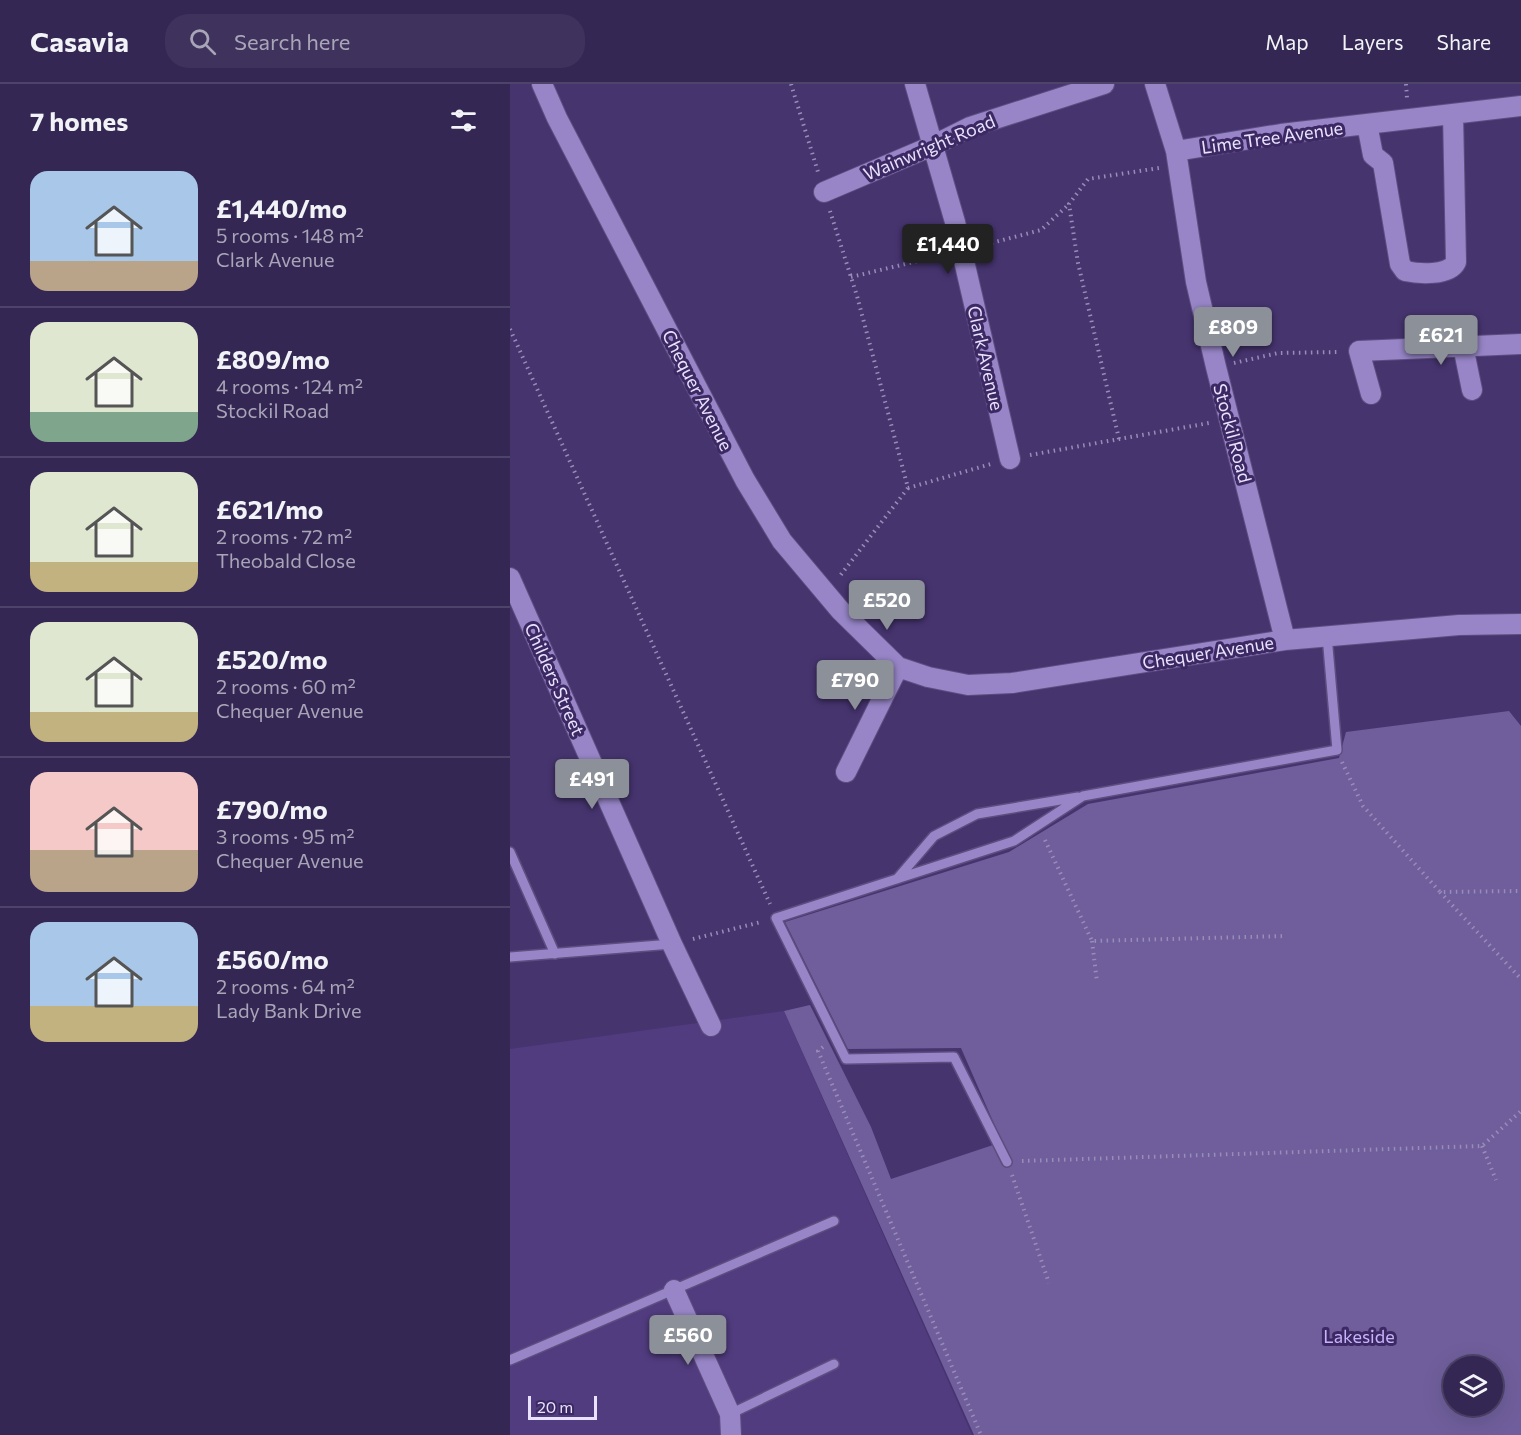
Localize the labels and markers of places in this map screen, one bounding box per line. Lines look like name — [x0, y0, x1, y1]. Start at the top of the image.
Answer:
pin: £1,440 — [899, 224, 997, 275]
pin: £809 — [1197, 307, 1269, 358]
pin: £621 — [1405, 315, 1477, 366]
pin: £520 — [851, 580, 923, 631]
pin: £790 — [819, 660, 891, 711]
pin: £491 — [556, 759, 628, 810]
pin: £560 — [652, 1315, 724, 1366]

